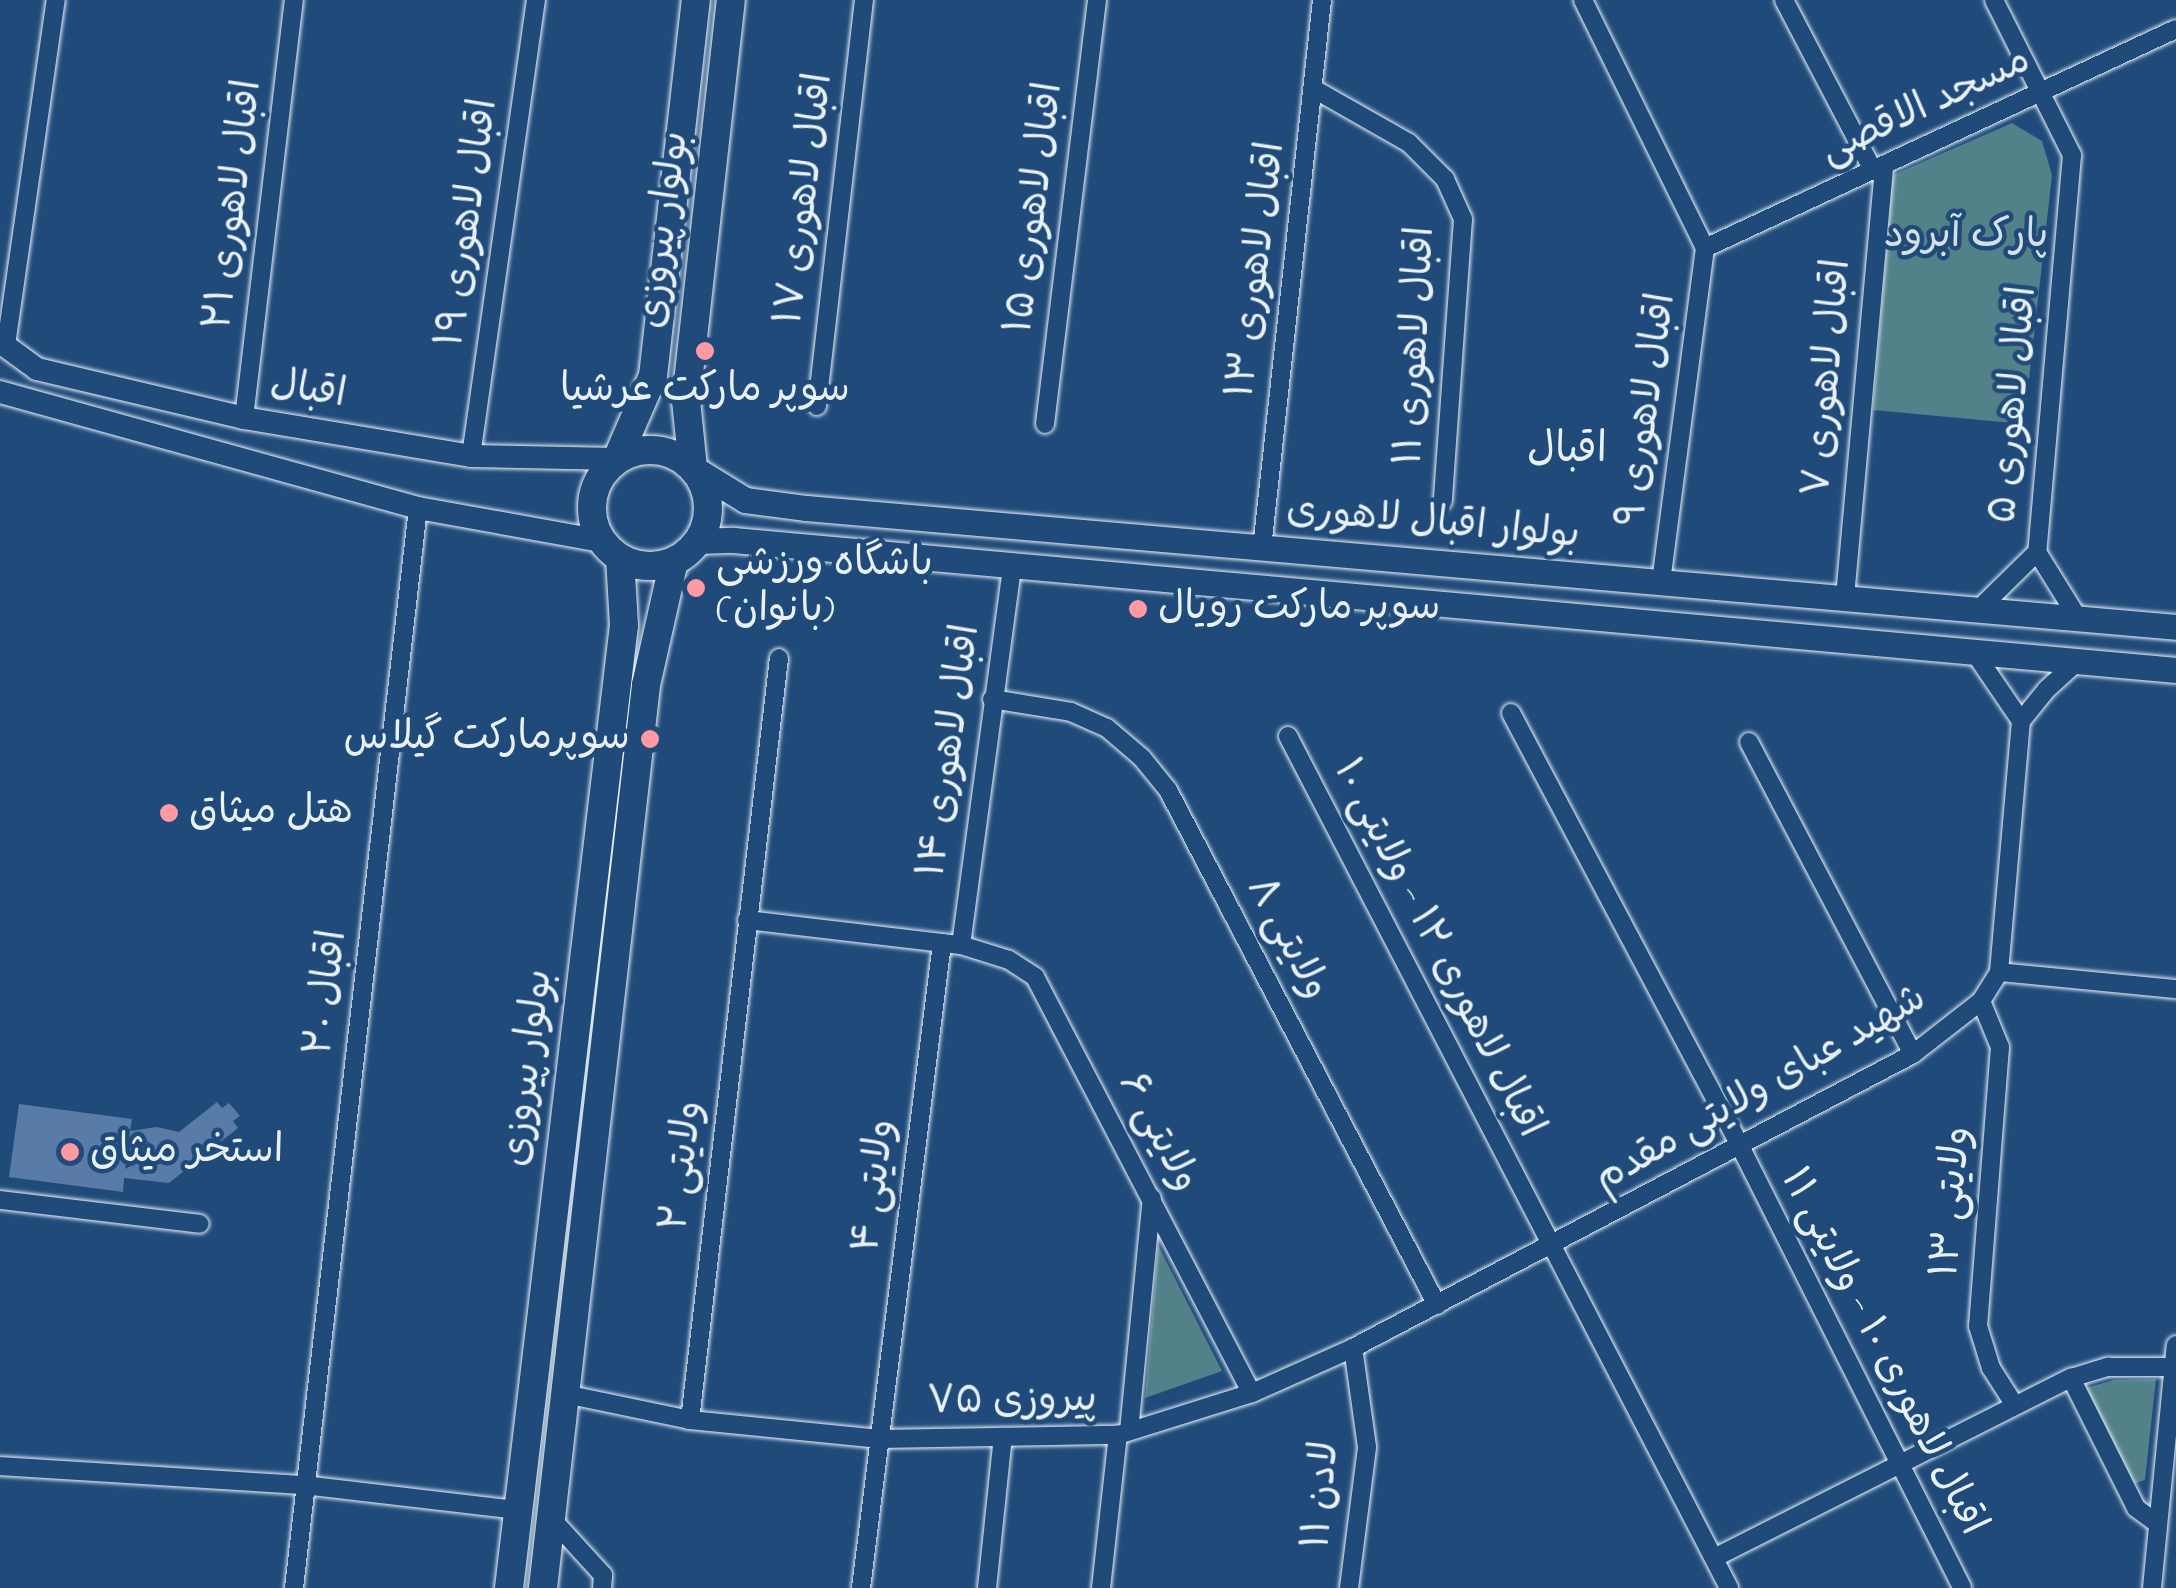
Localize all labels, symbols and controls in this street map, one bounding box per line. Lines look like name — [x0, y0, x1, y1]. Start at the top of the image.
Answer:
street label: مسجد الاقصی — [1813, 37, 2039, 177]
street label: اقبال لاهوری ۱۷ — [767, 70, 845, 328]
street label: اقبال لاهوری ۲۱ — [196, 77, 274, 333]
street label: اقبال لاهوری ۱۵ — [997, 80, 1075, 336]
street label: اقبال لاهوری ۱۹ — [428, 96, 510, 350]
street label: بولوار پیروزی — [629, 129, 701, 331]
street label: اقبال لاهوری ۱۳ — [1218, 139, 1298, 401]
park label: پارک آبرود — [1884, 213, 2048, 261]
street label: اقبال لاهوری ۱۱ — [1387, 225, 1447, 467]
street label: اقبال لاهوری ۷ — [1795, 257, 1863, 499]
street label: اقبال لاهوری ۵ — [1981, 284, 2049, 526]
street label: اقبال لاهوری ۹ — [1608, 290, 1688, 530]
marker: سوپر مارکت عرشیا — [694, 340, 716, 362]
street label: اقبال — [267, 361, 349, 421]
place label: سوپر مارکت عرشیا — [560, 367, 850, 415]
district label: اقبال — [1527, 426, 1607, 476]
street label: بولوار اقبال لاهوری — [1284, 487, 1582, 561]
place label: باشگاه ورزشی (بانوان) — [716, 541, 933, 635]
marker: باشگاه ورزشی (بانوان) — [685, 577, 707, 599]
place label: سوپر مارکت رویال — [1158, 585, 1441, 633]
marker: سوپر مارکت رویال — [1127, 598, 1149, 620]
street label: اقبال لاهوری ۱۴ — [910, 621, 992, 881]
place label: سوپرمارکت گیلاس — [344, 715, 630, 763]
marker: سوپرمارکت گیلاس — [639, 728, 661, 750]
street label: اقبال لاهوری ۱۲ - ولایتی ۱۰ — [1321, 752, 1553, 1146]
place label: هتل میثاق — [189, 789, 353, 837]
marker: هتل میثاق — [158, 802, 180, 824]
street label: ولایتی ۸ — [1234, 869, 1338, 1009]
street label: اقبال ۲۰ — [296, 927, 360, 1059]
street label: بولوار پیروزی — [493, 967, 565, 1169]
street label: شهید عبای ولایتی مقدم — [1586, 975, 1936, 1205]
street label: ولایتی ۶ — [1106, 1065, 1208, 1201]
street label: ولایتی ۲ — [652, 1098, 716, 1234]
street label: ولایتی ۴ — [844, 1117, 908, 1255]
street label: ولایتی ۱۳ — [1923, 1125, 1983, 1279]
place label: استخر میثاق — [90, 1128, 284, 1176]
marker: استخر میثاق — [59, 1141, 81, 1163]
street label: اقبال لاهوری ۱۰ - ولایتی ۱۱ — [1768, 1160, 1996, 1544]
street label: پیروزی ۷۵ — [926, 1377, 1098, 1427]
street label: لادن ۱۱ — [1294, 1439, 1352, 1551]

